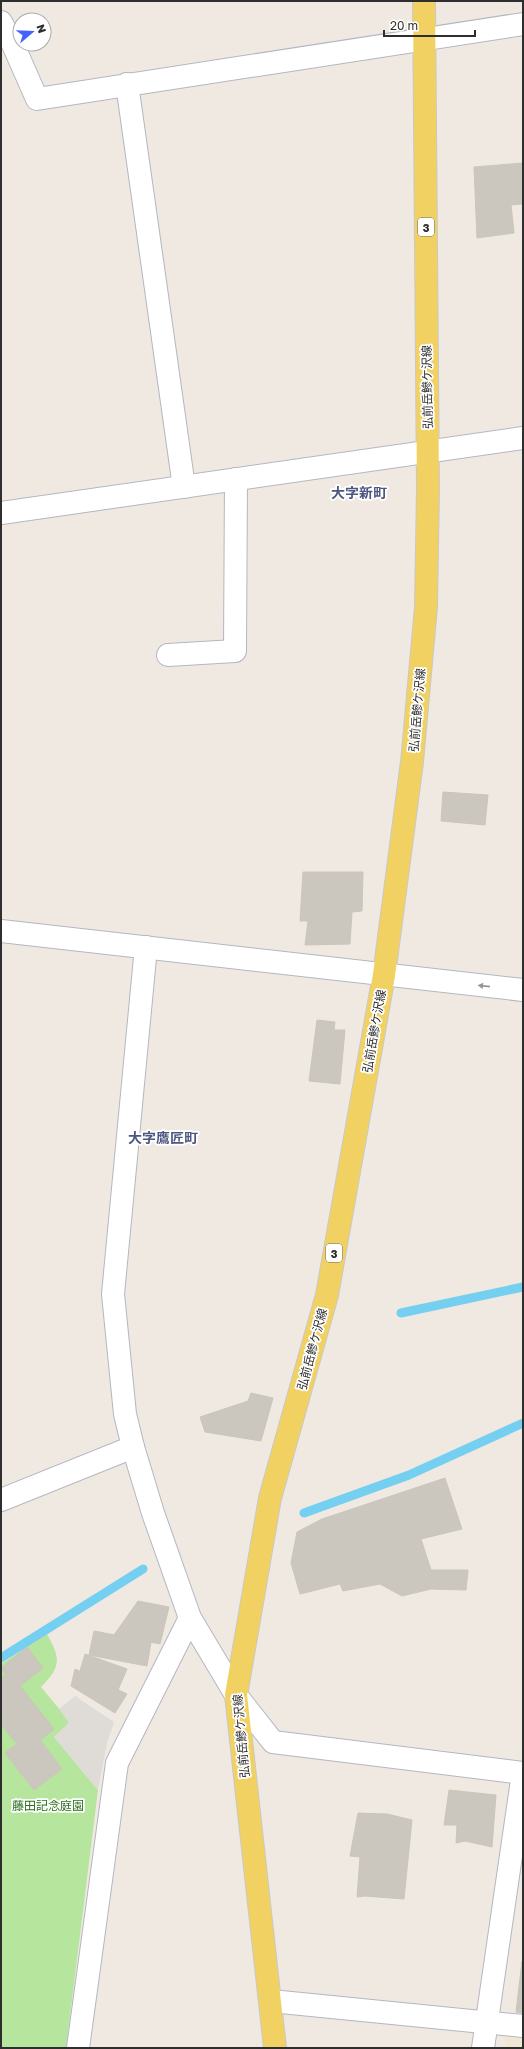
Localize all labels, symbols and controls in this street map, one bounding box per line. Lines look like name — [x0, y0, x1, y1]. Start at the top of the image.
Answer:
north arrow — [12, 12, 52, 52]
scale bar — [384, 12, 475, 38]
text: 20 m — [390, 18, 418, 33]
text: N — [34, 23, 49, 35]
road number: 3 — [418, 218, 434, 236]
street label: 弘前岳鰺ケ沢線 — [419, 345, 435, 429]
district label: 大字新町 — [331, 484, 387, 501]
street label: 弘前岳鰺ケ沢線 — [406, 667, 428, 753]
one-way arrow — [478, 983, 490, 989]
street label: 弘前岳鰺ケ沢線 — [359, 988, 389, 1074]
district label: 大字鷹匠町 — [128, 1129, 198, 1146]
road number: 3 — [326, 1244, 342, 1262]
street label: 弘前岳鰺ケ沢線 — [294, 1306, 330, 1392]
street label: 弘前岳鰺ケ沢線 — [230, 1693, 252, 1779]
park label: 藤田記念庭園 — [12, 1798, 84, 1813]

